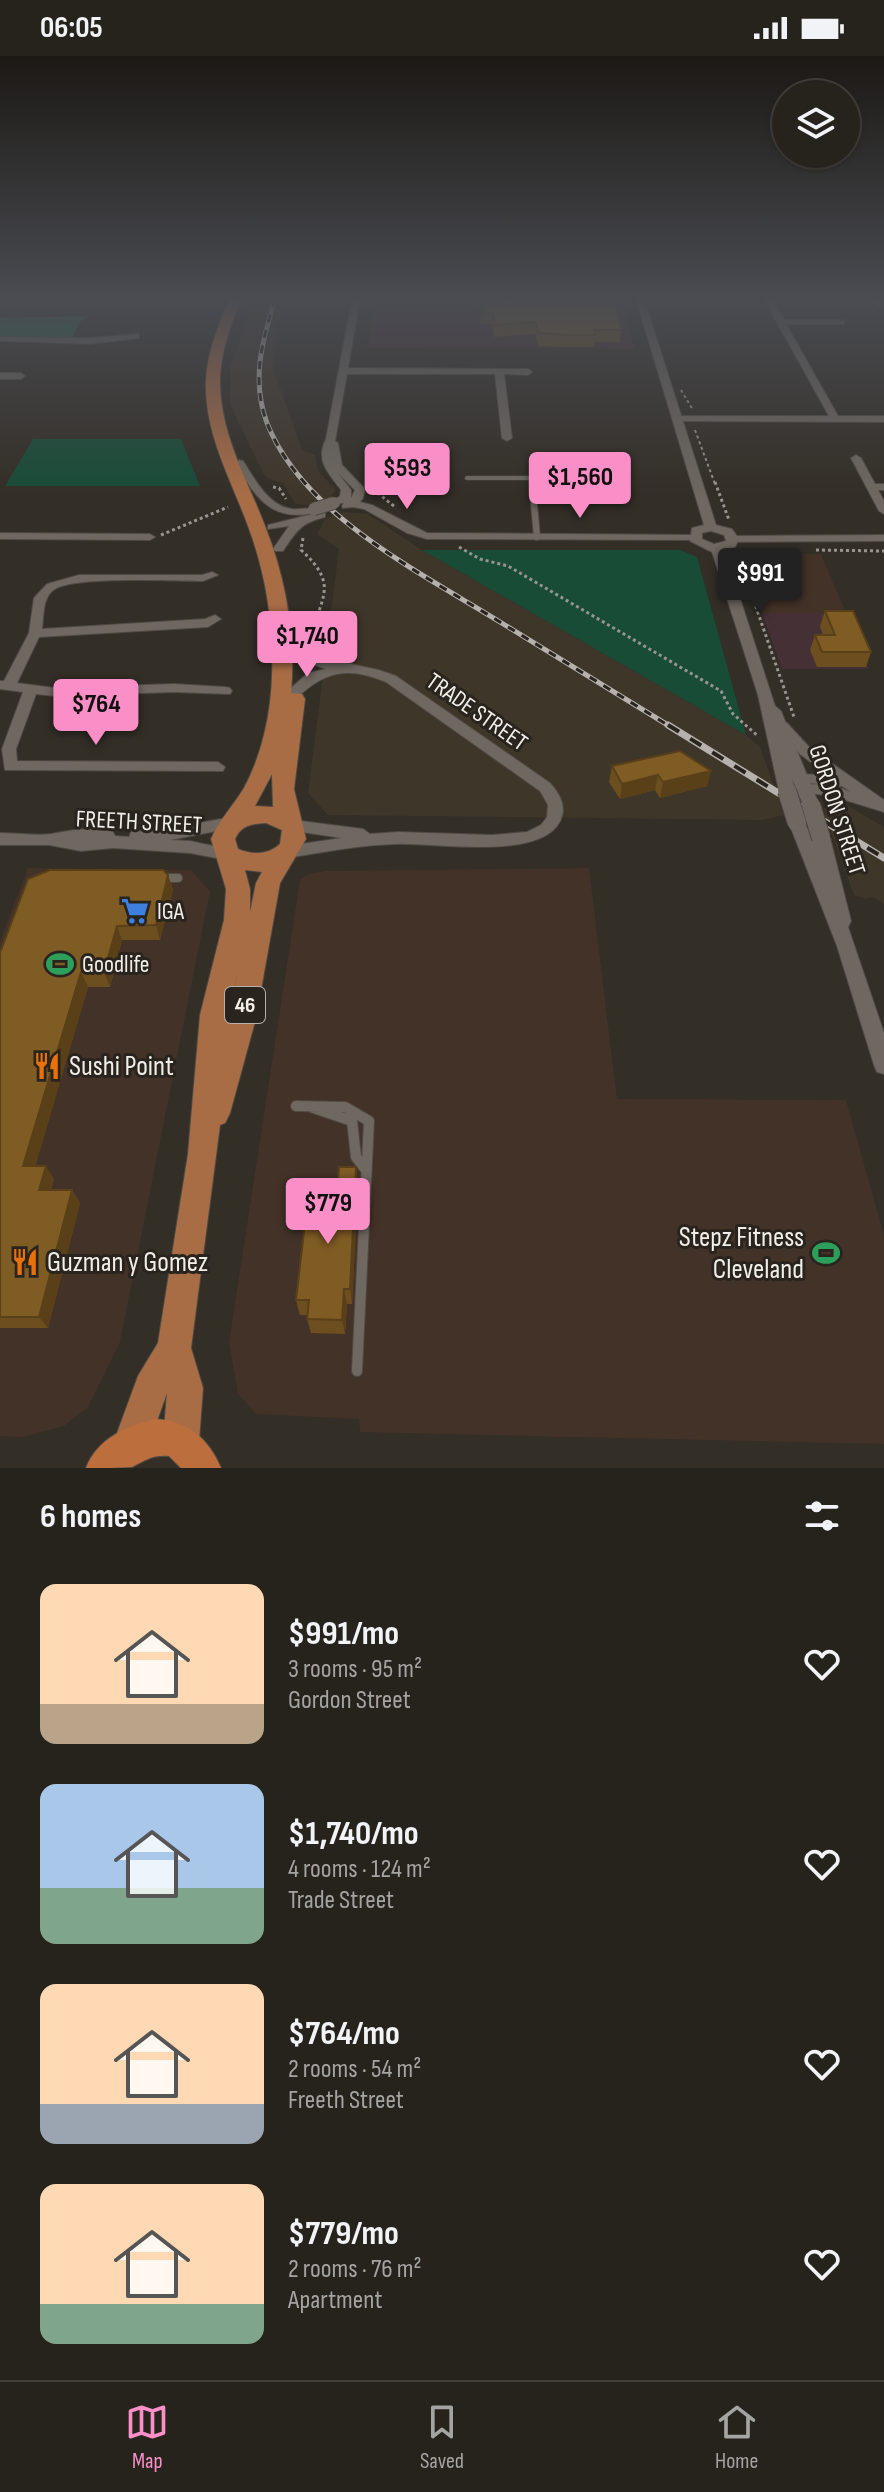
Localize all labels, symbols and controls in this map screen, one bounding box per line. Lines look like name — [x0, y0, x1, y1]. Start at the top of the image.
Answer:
text: 06:05 — [40, 10, 103, 46]
map controls — [772, 80, 860, 168]
button: layers — [772, 80, 860, 168]
pin: $593 — [360, 443, 454, 511]
pin: $1,560 — [515, 452, 645, 520]
text: $593 — [383, 453, 431, 484]
text: $1,560 — [547, 462, 613, 493]
pin: $991 — [713, 548, 807, 616]
text: $991 — [736, 558, 784, 589]
pin: $1,740 — [242, 611, 372, 679]
text: $1,740 — [275, 621, 339, 652]
street label: TRADE STREET — [421, 667, 533, 758]
pin: $764 — [49, 679, 143, 747]
text: $764 — [71, 689, 121, 720]
street label: GORDON STREET — [802, 741, 872, 879]
street label: FREETH STREET — [75, 804, 203, 840]
supermarket icon: IGA — [120, 896, 150, 926]
place label: IGA — [157, 897, 185, 926]
sports icon: Goodlife — [45, 949, 75, 979]
place label: Goodlife — [82, 950, 149, 979]
road number: 46 — [225, 987, 265, 1023]
place label: Sushi Point — [69, 1050, 174, 1083]
restaurant icon: Sushi Point — [32, 1051, 62, 1081]
pin: $779 — [281, 1178, 375, 1246]
text: $779 — [304, 1188, 352, 1219]
place label: Stepz Fitness Cleveland — [679, 1221, 804, 1286]
sports icon: Stepz Fitness Cleveland — [811, 1238, 841, 1268]
place label: Guzman y Gomez — [47, 1246, 208, 1279]
restaurant icon: Guzman y Gomez — [10, 1247, 40, 1277]
icon: filters — [800, 1494, 844, 1538]
text: 6 homes — [40, 1496, 141, 1537]
text: $991/mo — [288, 1613, 399, 1654]
icon: home — [104, 1616, 200, 1712]
icon: heart — [800, 1642, 844, 1686]
text: 3 rooms · 95 m² — [288, 1654, 422, 1685]
text: Gordon Street — [288, 1685, 411, 1716]
text: $1,740/mo — [288, 1813, 419, 1854]
icon: home — [104, 1816, 200, 1912]
icon: heart — [800, 1842, 844, 1886]
text: 4 rooms · 124 m² — [288, 1854, 431, 1885]
text: Trade Street — [288, 1885, 394, 1916]
text: $764/mo — [288, 2013, 400, 2054]
icon: home — [104, 2016, 200, 2112]
icon: heart — [800, 2042, 844, 2086]
text: 2 rooms · 54 m² — [288, 2054, 421, 2085]
text: Freeth Street — [288, 2085, 404, 2116]
text: $779/mo — [288, 2213, 399, 2254]
icon: home — [104, 2216, 200, 2312]
icon: heart — [800, 2242, 844, 2286]
text: 2 rooms · 76 m² — [288, 2254, 422, 2285]
text: Apartment — [288, 2285, 382, 2316]
tab: Map — [125, 2400, 169, 2475]
tab: Saved — [420, 2400, 464, 2475]
tab: Home — [715, 2400, 759, 2475]

